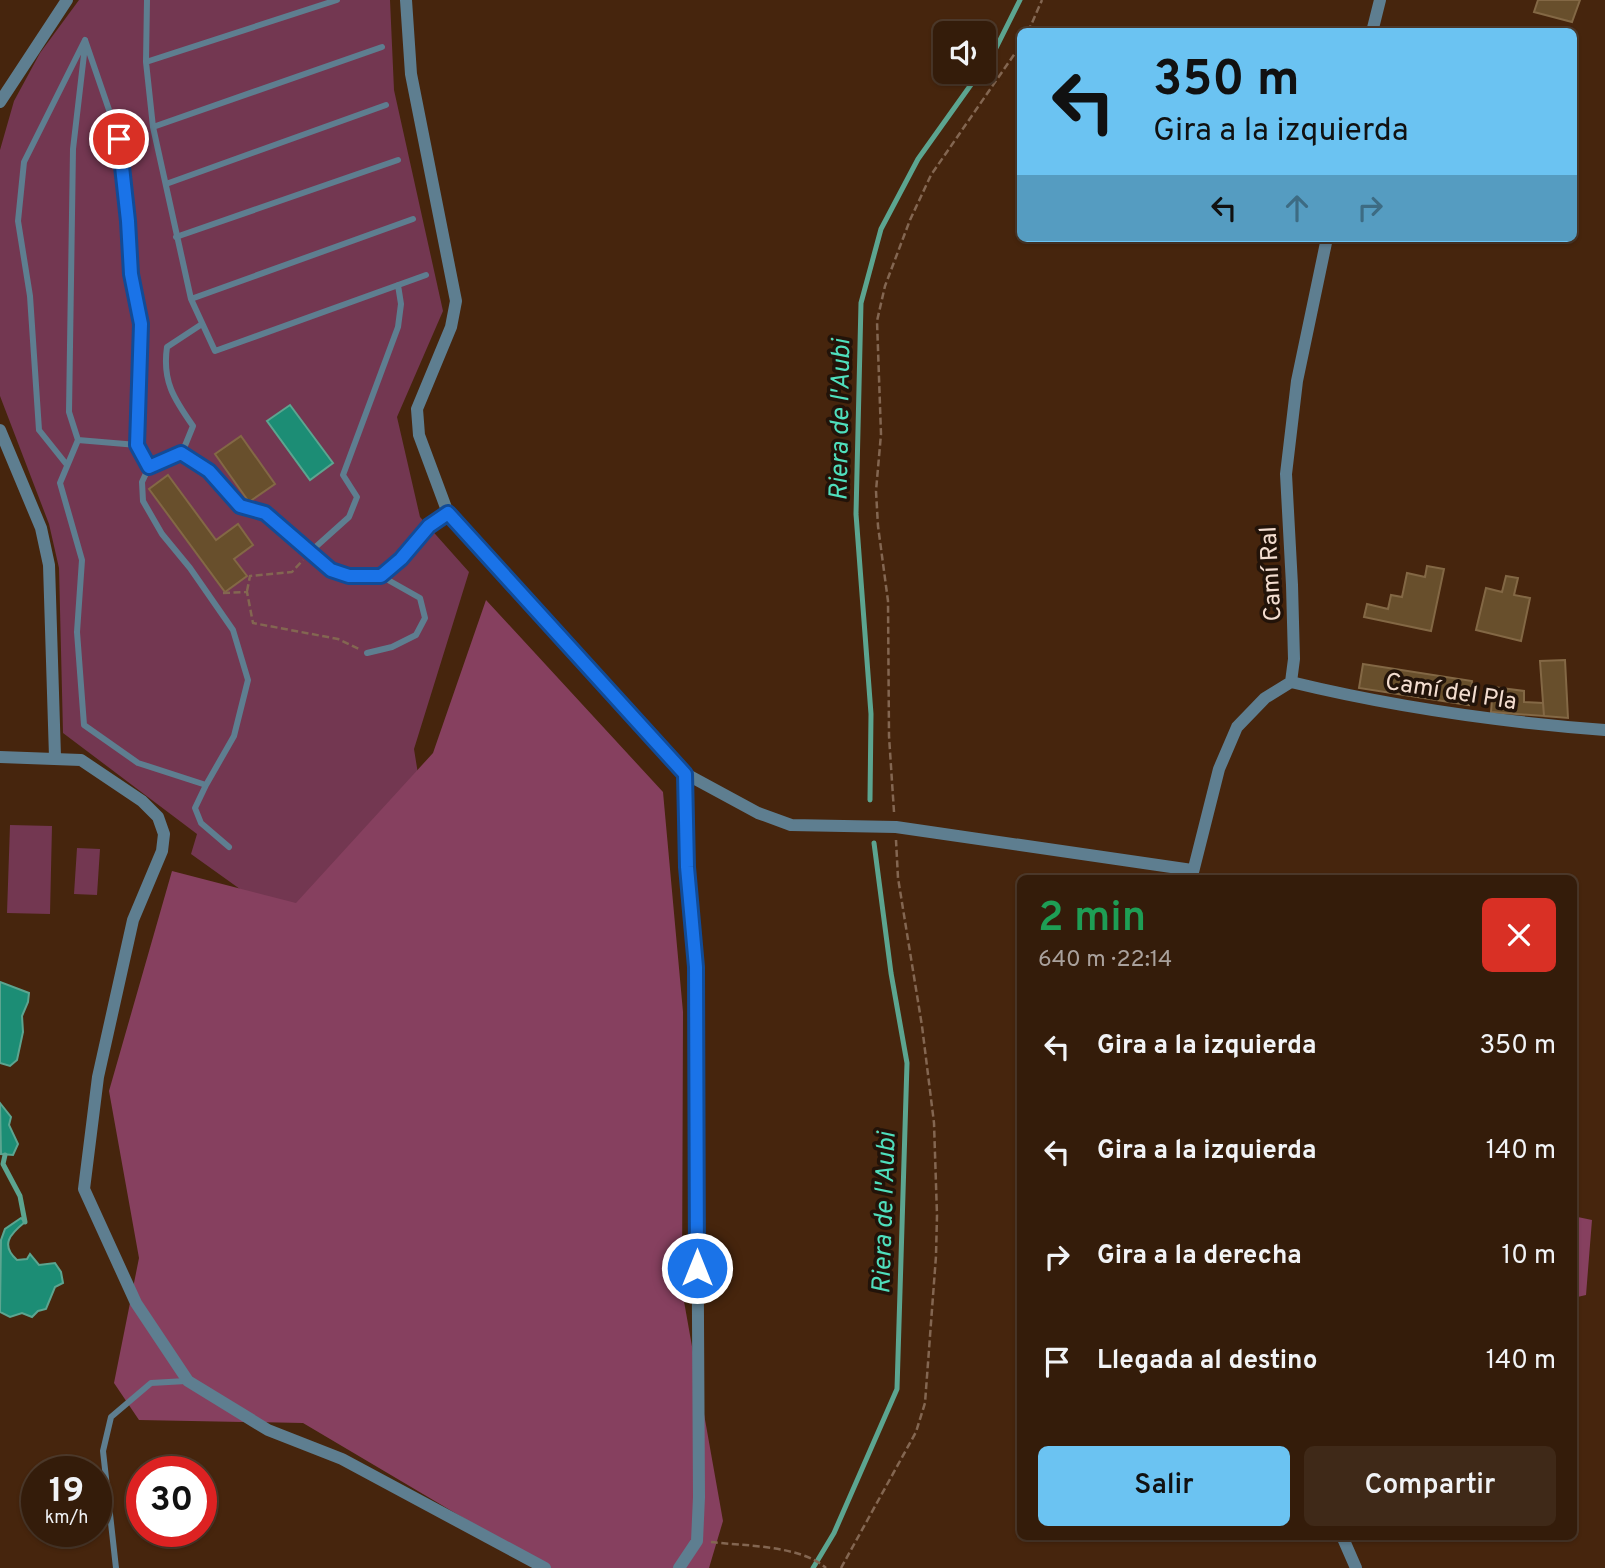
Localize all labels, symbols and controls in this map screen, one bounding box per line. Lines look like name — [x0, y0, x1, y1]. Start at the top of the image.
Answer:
map controls — [933, 21, 996, 84]
button: sound — [933, 21, 996, 84]
text: 350 m — [1153, 51, 1300, 113]
icon: left — [1038, 56, 1129, 147]
pin — [89, 109, 149, 169]
text: Gira a la izquierda — [1153, 112, 1409, 152]
icon: arrive — [100, 120, 138, 158]
icon: left — [1205, 189, 1243, 227]
icon: ahead — [1278, 189, 1316, 227]
icon: right — [1351, 189, 1389, 227]
water label: Riera de l'Aubi — [824, 337, 859, 501]
street label: Camí Ral — [1255, 526, 1289, 622]
street label: Camí del Pla — [1383, 668, 1519, 718]
text: 2 min — [1038, 893, 1146, 946]
button: close — [1482, 898, 1556, 972]
text: 640 m · 22:14 — [1038, 946, 1172, 975]
icon: left — [1038, 1028, 1076, 1066]
text: Gira a la izquierda — [1097, 1030, 1316, 1063]
text: 350 m — [1479, 1030, 1556, 1063]
water label: Riera de l'Aubi — [866, 1130, 905, 1295]
icon: left — [1038, 1133, 1076, 1171]
text: Gira a la izquierda — [1097, 1135, 1316, 1168]
text: 140 m — [1486, 1135, 1556, 1168]
position arrow — [660, 1231, 734, 1305]
icon: right — [1038, 1238, 1076, 1276]
text: Gira a la derecha — [1097, 1240, 1302, 1273]
text: 10 m — [1501, 1240, 1556, 1273]
icon: arrive — [1038, 1343, 1076, 1381]
text: Llegada al destino — [1097, 1345, 1317, 1378]
text: 140 m — [1486, 1345, 1556, 1378]
button: Salir — [1038, 1446, 1290, 1526]
button: Compartir — [1304, 1446, 1556, 1526]
speed limit sign: 30 — [126, 1456, 217, 1547]
text: 19 — [49, 1470, 84, 1514]
text: km/h — [45, 1507, 88, 1530]

